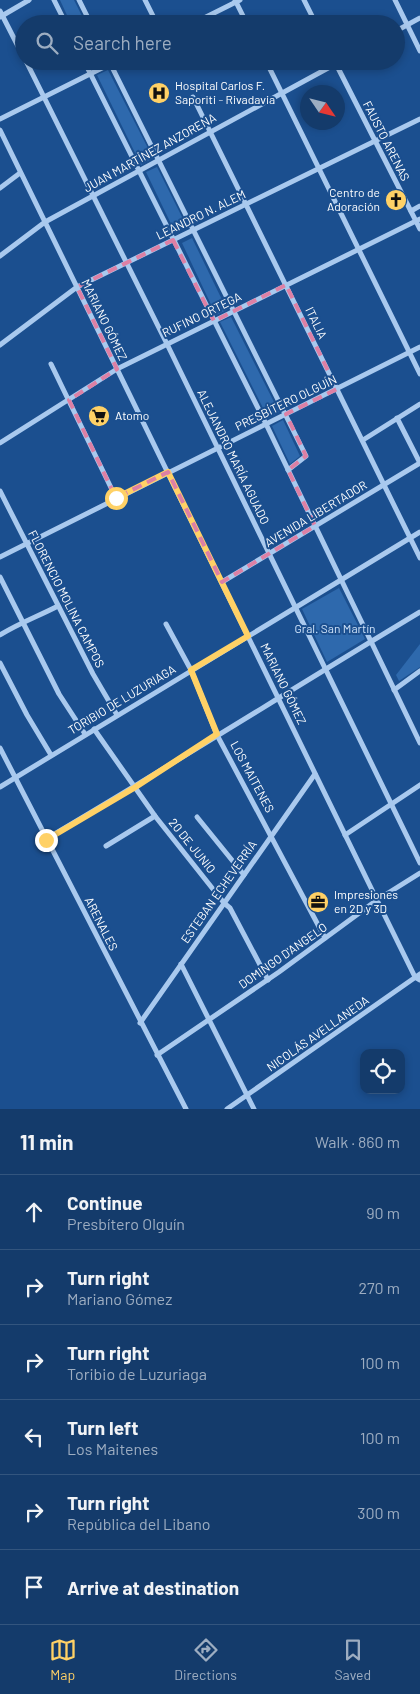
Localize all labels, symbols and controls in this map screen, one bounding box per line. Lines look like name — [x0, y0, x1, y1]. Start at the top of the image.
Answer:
search box — [15, 15, 405, 70]
icon: search — [33, 29, 61, 57]
text: Search here — [73, 31, 172, 54]
place label: Hospital Carlos F. Saporiti - Rivadavia — [175, 78, 275, 106]
hospital icon: Hospital Carlos F. Saporiti - Rivadavia — [147, 81, 171, 105]
north arrow — [300, 85, 345, 130]
street label: FAUSTO ARENAS — [361, 98, 413, 183]
street label: JUAN MARTÍNEZ ANZORENA — [81, 110, 218, 194]
place label: Centro de Adoración — [327, 185, 380, 213]
street label: LEANDRO N. ALEM — [154, 186, 248, 242]
church icon: Centro de Adoración — [384, 188, 408, 212]
street label: MARIANO GÓMEZ — [79, 277, 131, 363]
street label: RUFINO ORTEGA — [160, 289, 244, 339]
street label: ITALIA — [303, 304, 331, 341]
street label: PRESBÍTERO OLGUÍN — [232, 371, 339, 433]
street label: ALEJANDRO MARÍA AGUADO — [195, 387, 273, 526]
supermarket icon: Atomo — [87, 404, 111, 428]
place label: Atomo — [115, 408, 149, 422]
street label: AVENIDA LIBERTADOR — [262, 477, 369, 549]
route start — [105, 487, 128, 510]
street label: FLORENCIO MOLINA CAMPOS — [26, 527, 108, 670]
park label: Gral. San Martín — [295, 621, 375, 635]
street label: MARIANO GÓMEZ — [258, 641, 310, 727]
street label: TORIBIO DE LUZURIAGA — [65, 661, 178, 737]
street label: LOS MAITENES — [228, 738, 278, 815]
street label: 20 DE JUNIO — [167, 815, 219, 875]
route end — [35, 829, 58, 852]
street label: ESTEBAN ECHEVERRÍA — [177, 837, 259, 945]
place label: Impresiones en 2D y 3D — [334, 887, 398, 915]
office icon: Impresiones en 2D y 3D — [306, 890, 330, 914]
street label: ARENALES — [82, 894, 121, 953]
street label: DOMINGO D'ANGELO — [236, 919, 329, 991]
street label: NICOLÁS AVELLANEDA — [264, 993, 371, 1074]
map controls — [360, 1049, 405, 1094]
button: locate — [360, 1049, 405, 1094]
text: 11 min — [20, 1129, 74, 1154]
text: Walk · 860 m — [315, 1132, 400, 1151]
text: Continue — [67, 1191, 143, 1214]
icon: ahead — [20, 1198, 48, 1226]
text: 90 m — [366, 1203, 400, 1222]
text: Presbítero Olguín — [67, 1214, 185, 1233]
text: Turn right — [67, 1266, 149, 1289]
icon: right — [20, 1273, 48, 1301]
text: 270 m — [358, 1278, 400, 1297]
text: Mariano Gómez — [67, 1289, 172, 1308]
text: Turn right — [67, 1341, 149, 1364]
icon: right — [20, 1348, 48, 1376]
text: 100 m — [360, 1353, 400, 1372]
text: Toribio de Luzuriaga — [67, 1364, 207, 1383]
text: Turn left — [67, 1416, 138, 1439]
icon: left — [20, 1423, 48, 1451]
text: 100 m — [360, 1428, 400, 1447]
text: Los Maitenes — [67, 1439, 158, 1458]
text: Turn right — [67, 1491, 149, 1514]
icon: right — [20, 1498, 48, 1526]
text: 300 m — [357, 1503, 400, 1522]
text: República del Libano — [67, 1514, 210, 1533]
icon: arrive — [20, 1573, 48, 1601]
text: Arrive at destination — [67, 1576, 239, 1599]
tab: Map — [49, 1636, 77, 1683]
tab: Directions — [174, 1636, 237, 1683]
tab: Saved — [334, 1636, 371, 1683]

